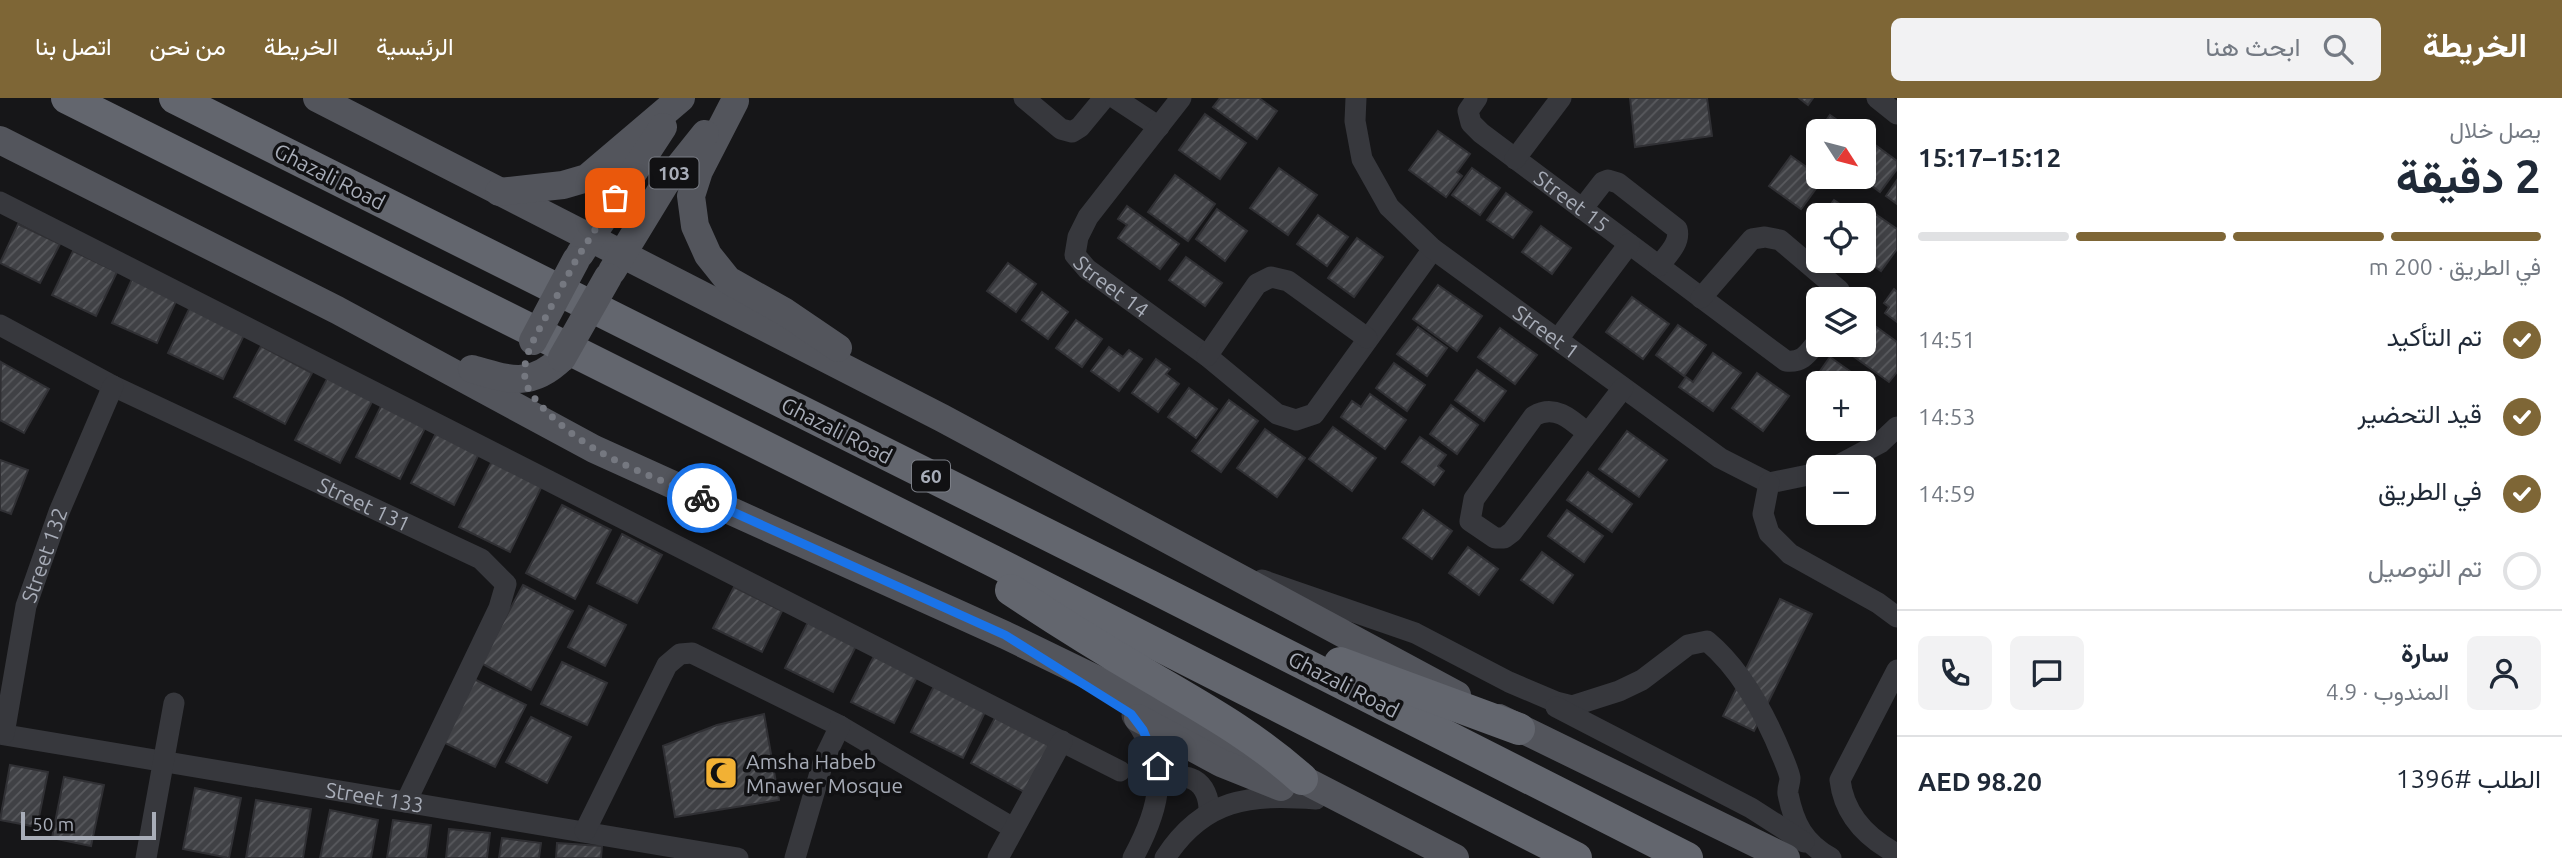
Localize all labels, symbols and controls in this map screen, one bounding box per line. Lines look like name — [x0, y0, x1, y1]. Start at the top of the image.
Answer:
search box — [1891, 18, 2381, 81]
text: الخريطة — [2423, 26, 2527, 63]
icon: search — [2319, 30, 2357, 68]
text: ابحث هنا — [2205, 32, 2301, 61]
text: اتصل بنا — [35, 33, 112, 60]
text: من نحن — [150, 33, 226, 60]
text: الخريطة — [264, 33, 338, 60]
text: الرئيسية — [376, 33, 454, 60]
text: يصل خلال — [2449, 117, 2541, 142]
north arrow — [1806, 119, 1876, 189]
map controls — [1806, 119, 1876, 525]
street label: Ghazali Road — [271, 138, 389, 214]
text: 15:12–15:17 — [1918, 143, 2061, 172]
text: 2 دقيقة — [2396, 150, 2541, 202]
road number: 103 — [650, 158, 698, 188]
street label: Street 15 — [1530, 165, 1614, 237]
pin — [585, 168, 645, 228]
icon: bag — [596, 179, 634, 217]
button: locate — [1806, 203, 1876, 273]
street label: Street 14 — [1069, 251, 1154, 322]
text: في الطريق · 200 m — [2369, 254, 2541, 279]
button: layers — [1806, 287, 1876, 357]
street label: Street 1 — [1509, 300, 1584, 364]
icon: check — [2503, 321, 2541, 359]
text: تم التأكيد — [2387, 322, 2482, 351]
text: 14:51 — [1918, 327, 1976, 352]
button: + — [1806, 371, 1876, 441]
street label: Ghazali Road — [778, 392, 896, 468]
icon: check — [2503, 398, 2541, 436]
text: قيد التحضير — [2358, 399, 2482, 428]
text: 14:53 — [1918, 404, 1976, 429]
button: − — [1806, 455, 1876, 525]
road number: 60 — [912, 460, 950, 492]
courier — [667, 463, 737, 533]
street label: Street 131 — [314, 472, 414, 536]
icon: check — [2503, 475, 2541, 513]
text: في الطريق — [2378, 476, 2482, 505]
icon: bike — [683, 479, 721, 517]
text: 14:59 — [1918, 481, 1976, 506]
street label: Street 132 — [16, 504, 72, 606]
text: تم التوصيل — [2368, 553, 2482, 582]
button: phone — [1918, 636, 1992, 710]
button: chat — [2010, 636, 2084, 710]
button: person — [2467, 636, 2541, 710]
text: سارة — [2401, 638, 2449, 667]
street label: Ghazali Road — [1285, 646, 1403, 722]
text: المندوب · 4.9 — [2326, 679, 2449, 704]
pin — [1128, 736, 1188, 796]
icon: home — [1139, 747, 1177, 785]
place label: Amsha Habeb Mnawer Mosque — [746, 749, 903, 797]
mosque icon: Amsha Habeb Mnawer Mosque — [702, 754, 740, 792]
text: الطلب #1396 — [2396, 764, 2541, 793]
text: AED 98.20 — [1918, 767, 2042, 796]
street label: Street 133 — [324, 777, 426, 817]
scale bar — [21, 809, 156, 841]
text: 50 m — [32, 813, 74, 835]

